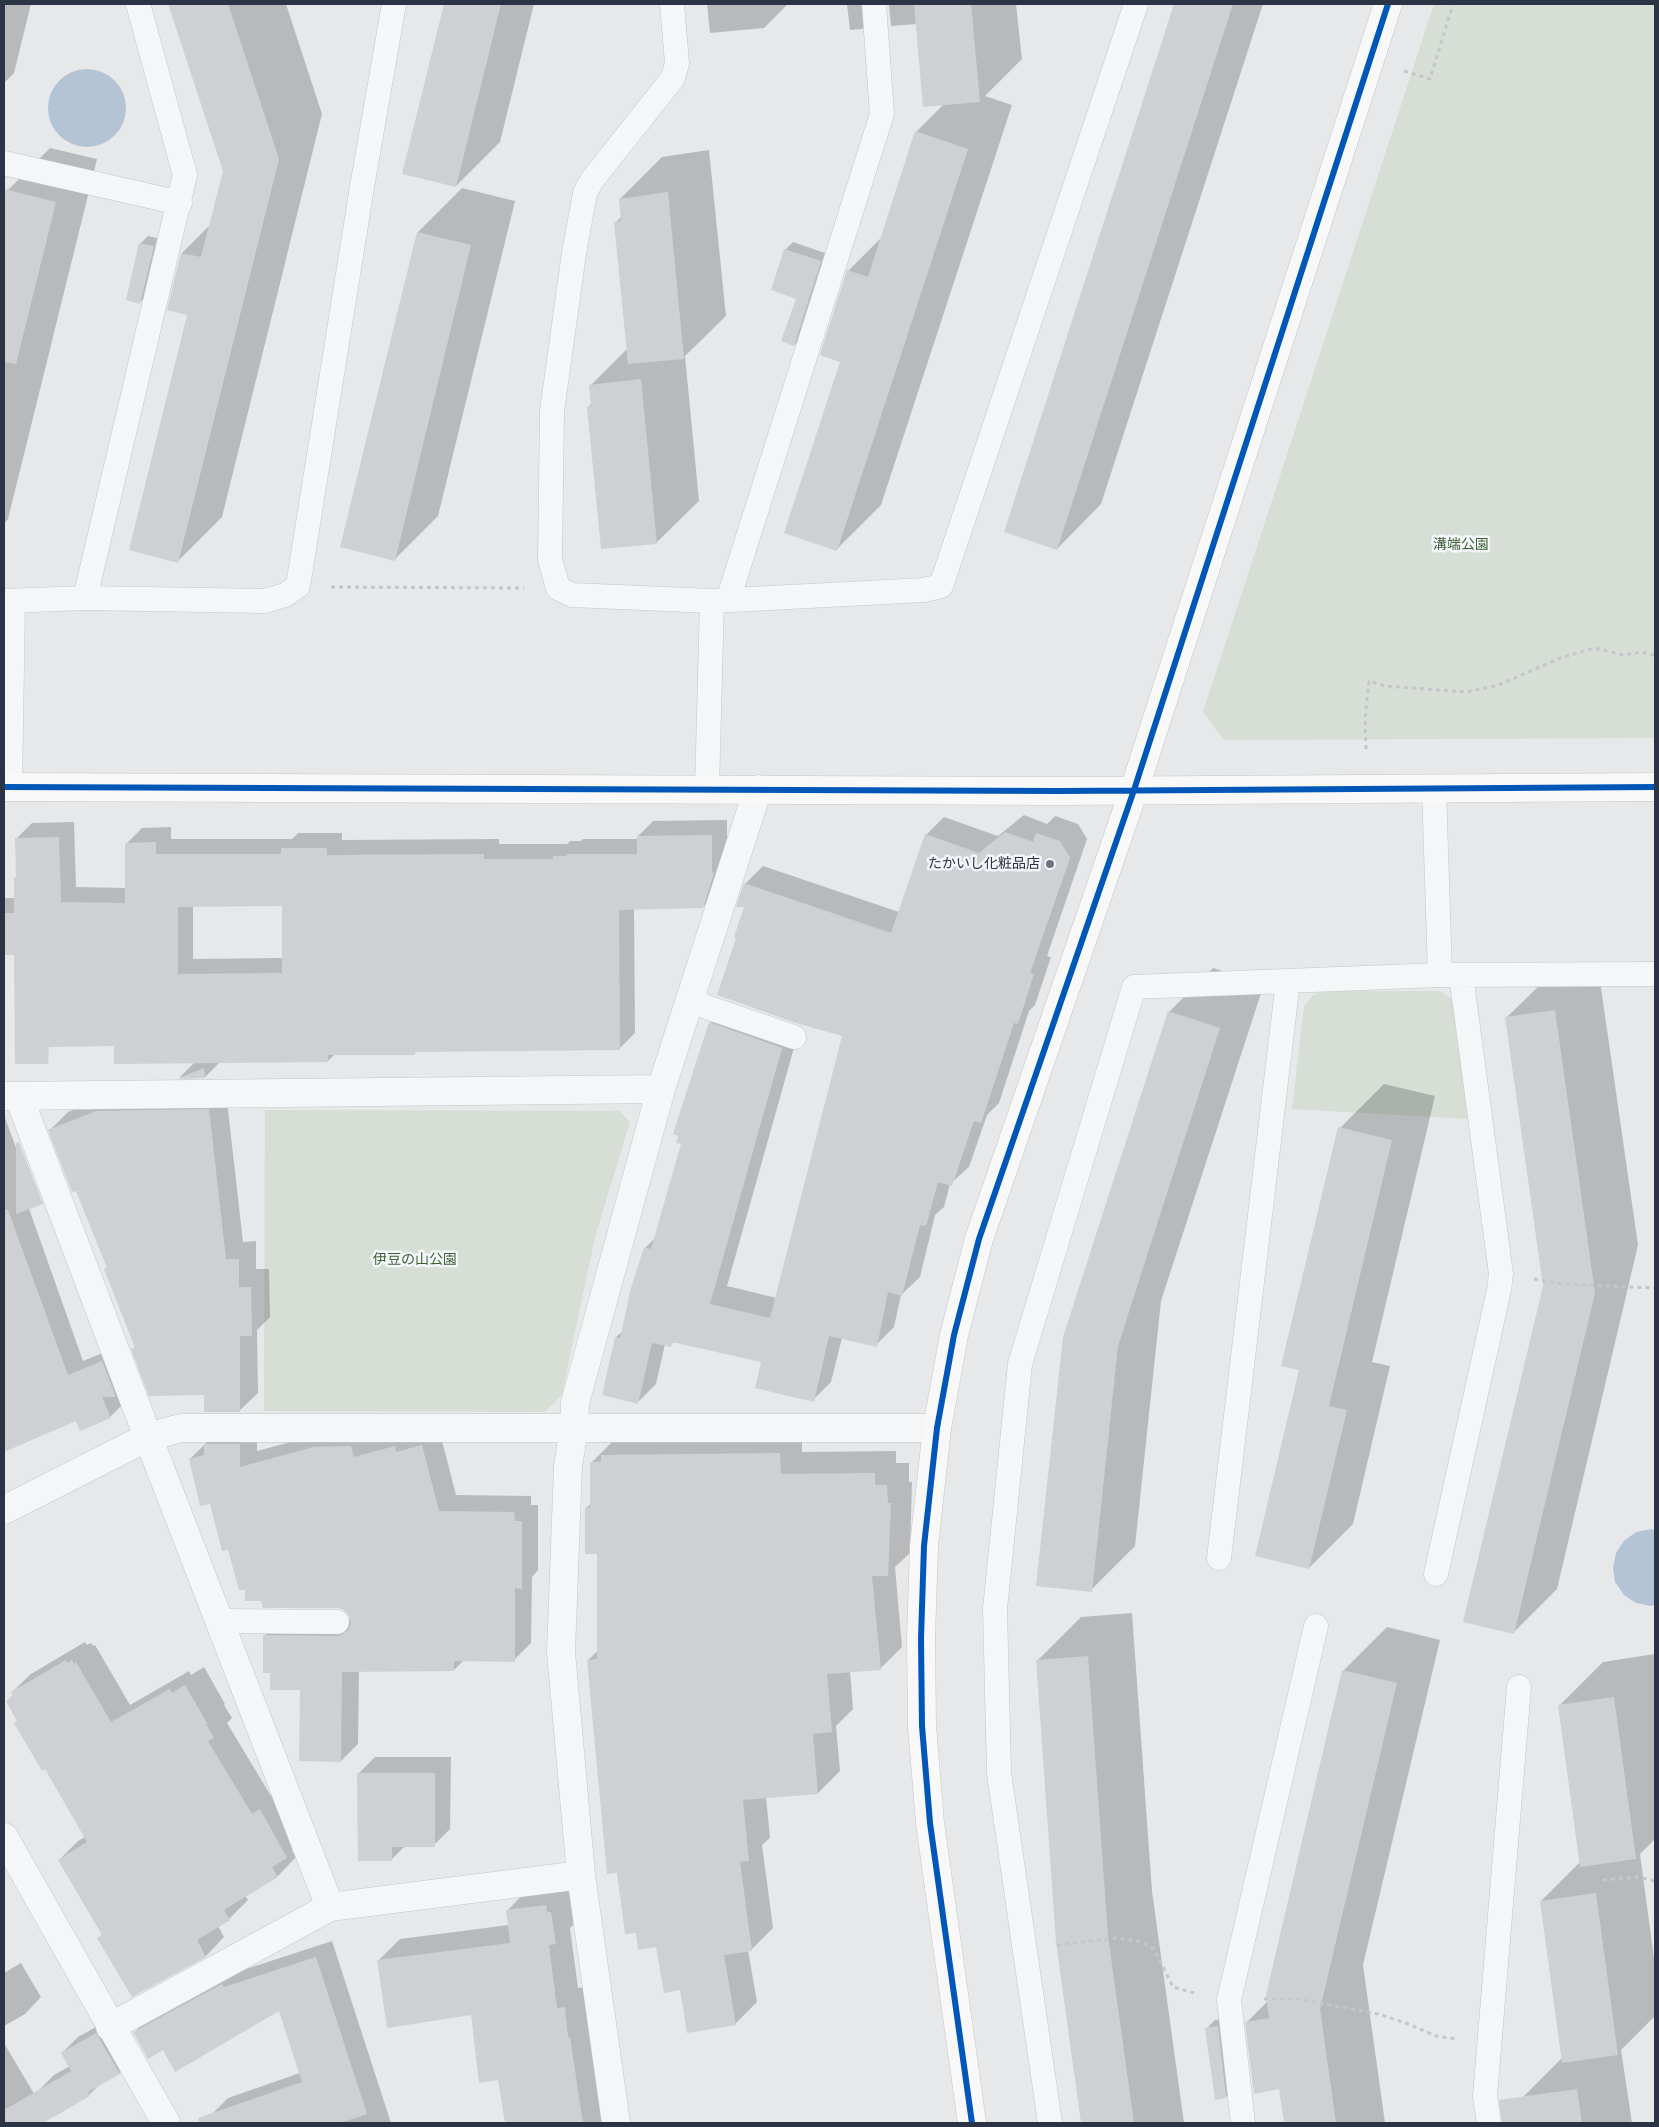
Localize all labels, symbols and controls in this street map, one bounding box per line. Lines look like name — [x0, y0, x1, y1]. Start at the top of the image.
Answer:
park label: 溝端公園 — [1433, 537, 1489, 553]
place label: たかいし化粧品店 — [928, 856, 1040, 872]
marker: たかいし化粧品店 — [1044, 858, 1056, 870]
park label: 伊豆の山公園 — [373, 1252, 457, 1268]

